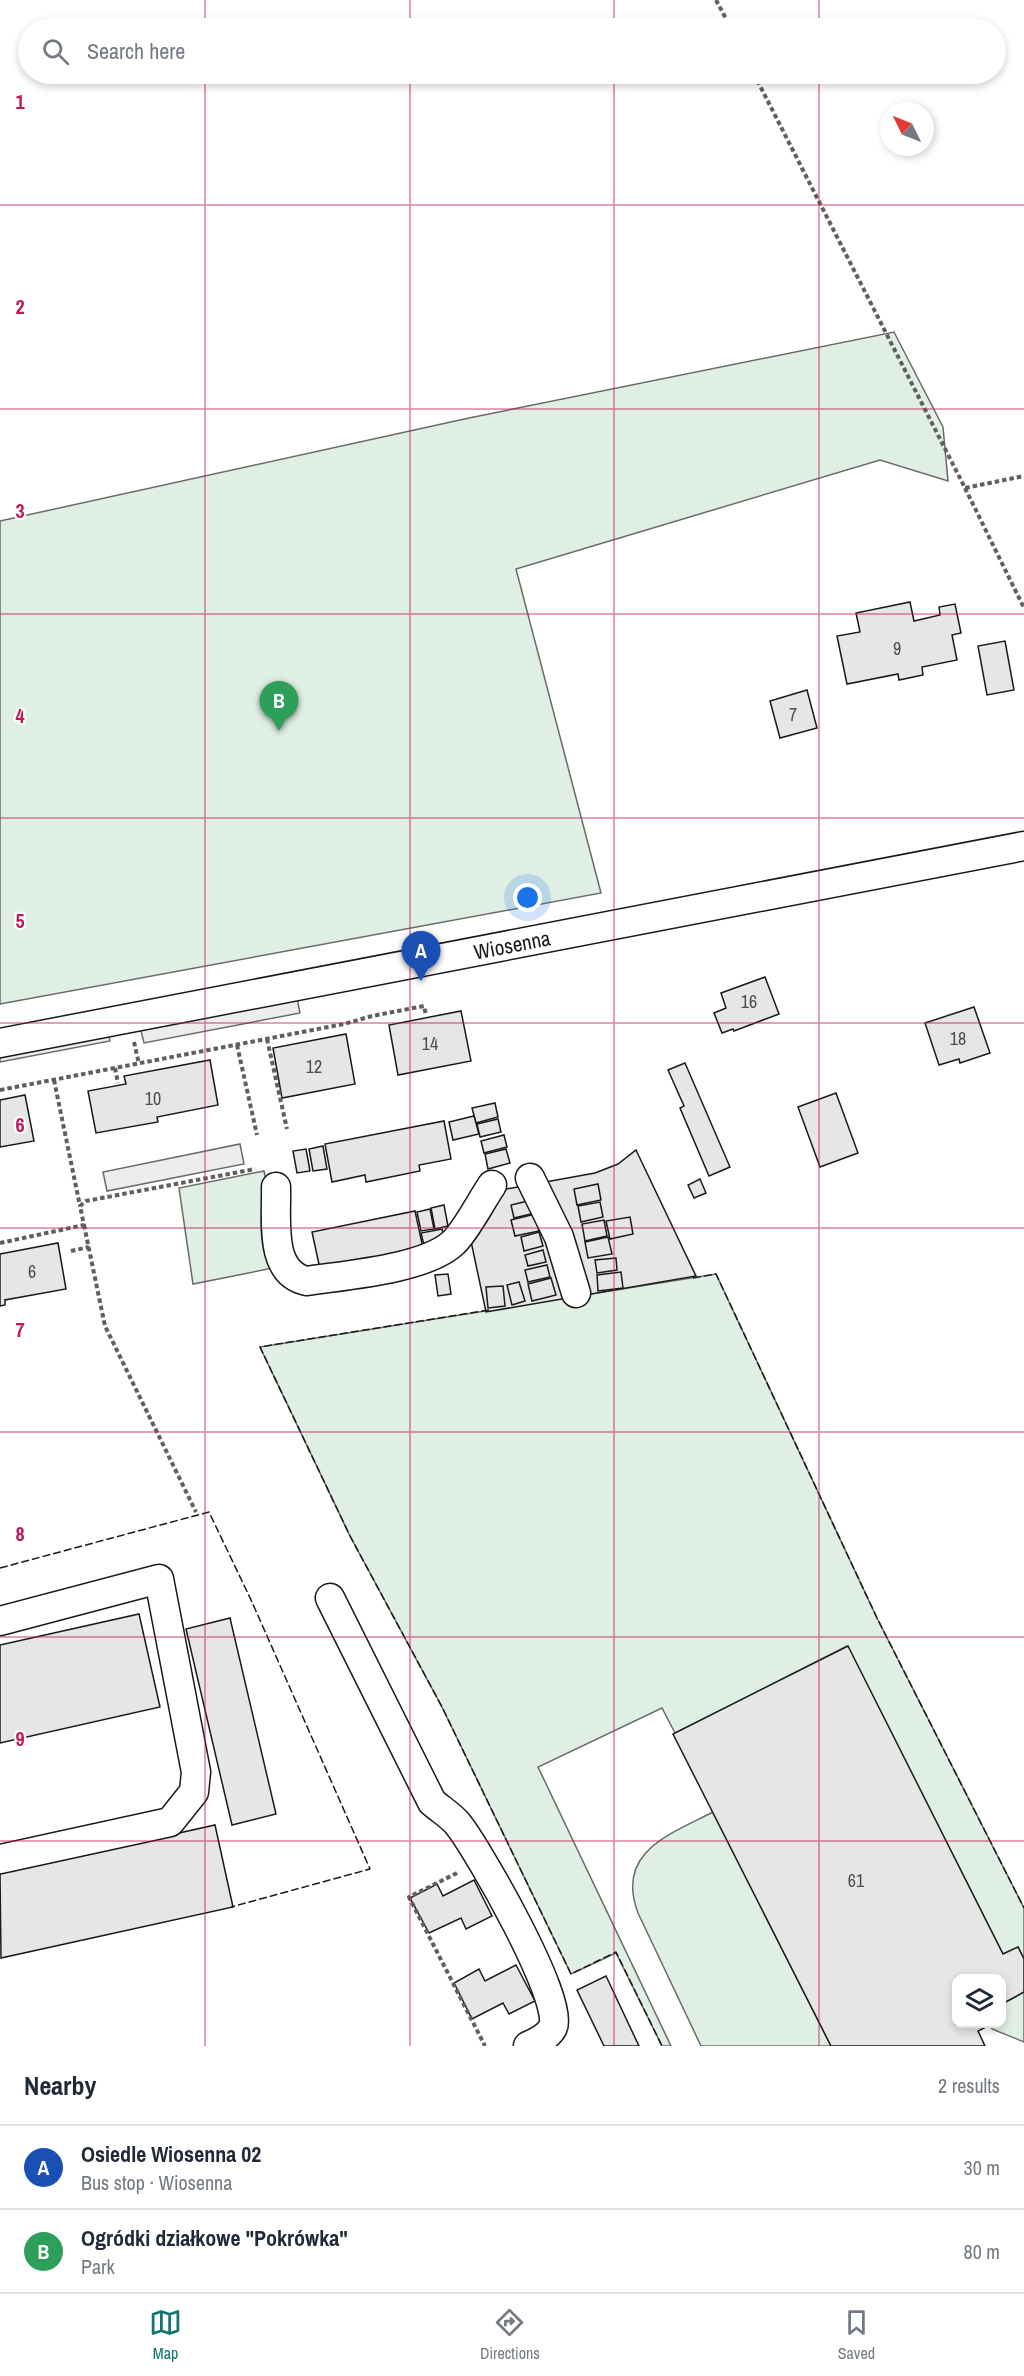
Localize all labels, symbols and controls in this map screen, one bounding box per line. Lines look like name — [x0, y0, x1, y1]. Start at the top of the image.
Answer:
search box — [18, 18, 1006, 84]
icon: search — [39, 35, 72, 68]
text: Search here — [87, 36, 185, 66]
text: 1 — [15, 88, 25, 115]
north arrow — [880, 102, 934, 156]
text: 2 — [15, 293, 25, 320]
text: 3 — [15, 497, 25, 524]
house number: 9 — [893, 636, 901, 661]
pin: B — [260, 682, 298, 731]
text: 4 — [15, 702, 25, 729]
house number: 7 — [789, 702, 797, 727]
your location — [513, 883, 542, 912]
text: 5 — [15, 907, 25, 934]
street label: Wiosenna — [471, 923, 553, 967]
pin: A — [402, 932, 440, 981]
house number: 16 — [741, 989, 757, 1014]
house number: 18 — [950, 1026, 966, 1051]
house number: 14 — [422, 1031, 438, 1056]
house number: 12 — [306, 1054, 322, 1079]
house number: 10 — [145, 1086, 161, 1111]
text: 6 — [15, 1111, 25, 1138]
house number: 6 — [28, 1259, 36, 1284]
text: 7 — [15, 1316, 25, 1343]
text: 8 — [15, 1520, 25, 1547]
text: 9 — [15, 1725, 25, 1752]
house number: 61 — [848, 1868, 865, 1893]
map controls — [952, 1974, 1006, 2028]
button: layers — [952, 1974, 1006, 2028]
text: Nearby — [24, 2068, 96, 2103]
text: 2 results — [938, 2072, 1000, 2099]
text: Osiedle Wiosenna 02 — [81, 2139, 261, 2169]
text: A — [38, 2154, 49, 2181]
text: 30 m — [964, 2154, 1000, 2181]
text: Bus stop · Wiosenna — [81, 2169, 232, 2196]
text: Ogródki działkowe "Pokrówka" — [81, 2223, 348, 2253]
text: B — [38, 2238, 49, 2265]
text: 80 m — [964, 2238, 1000, 2265]
text: Park — [81, 2253, 115, 2280]
tab: Map — [149, 2306, 182, 2364]
tab: Directions — [480, 2306, 540, 2364]
tab: Saved — [838, 2306, 875, 2364]

